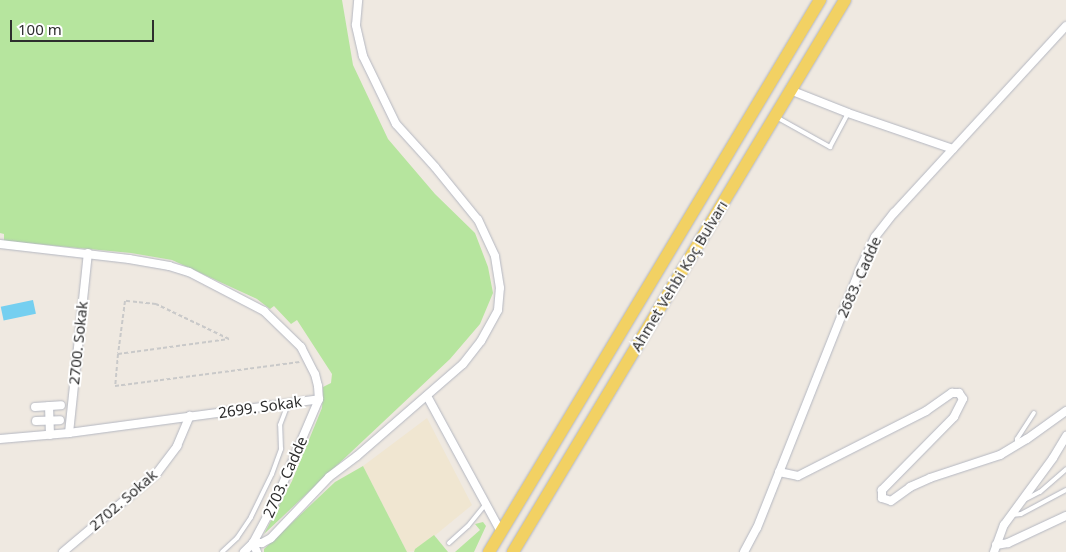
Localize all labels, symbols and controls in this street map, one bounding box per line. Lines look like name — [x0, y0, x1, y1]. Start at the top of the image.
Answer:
scale bar — [12, 10, 156, 42]
text: 100 m — [18, 19, 62, 39]
street label: Ahmet Vehbi Koç Bulvarı — [627, 197, 731, 355]
street label: 2683. Cadde — [833, 234, 885, 320]
street label: 2700. Sokak — [65, 300, 91, 386]
street label: 2699. Sokak — [217, 392, 303, 422]
street label: 2703. Cadde — [259, 434, 311, 520]
street label: 2702. Sokak — [85, 466, 161, 534]

